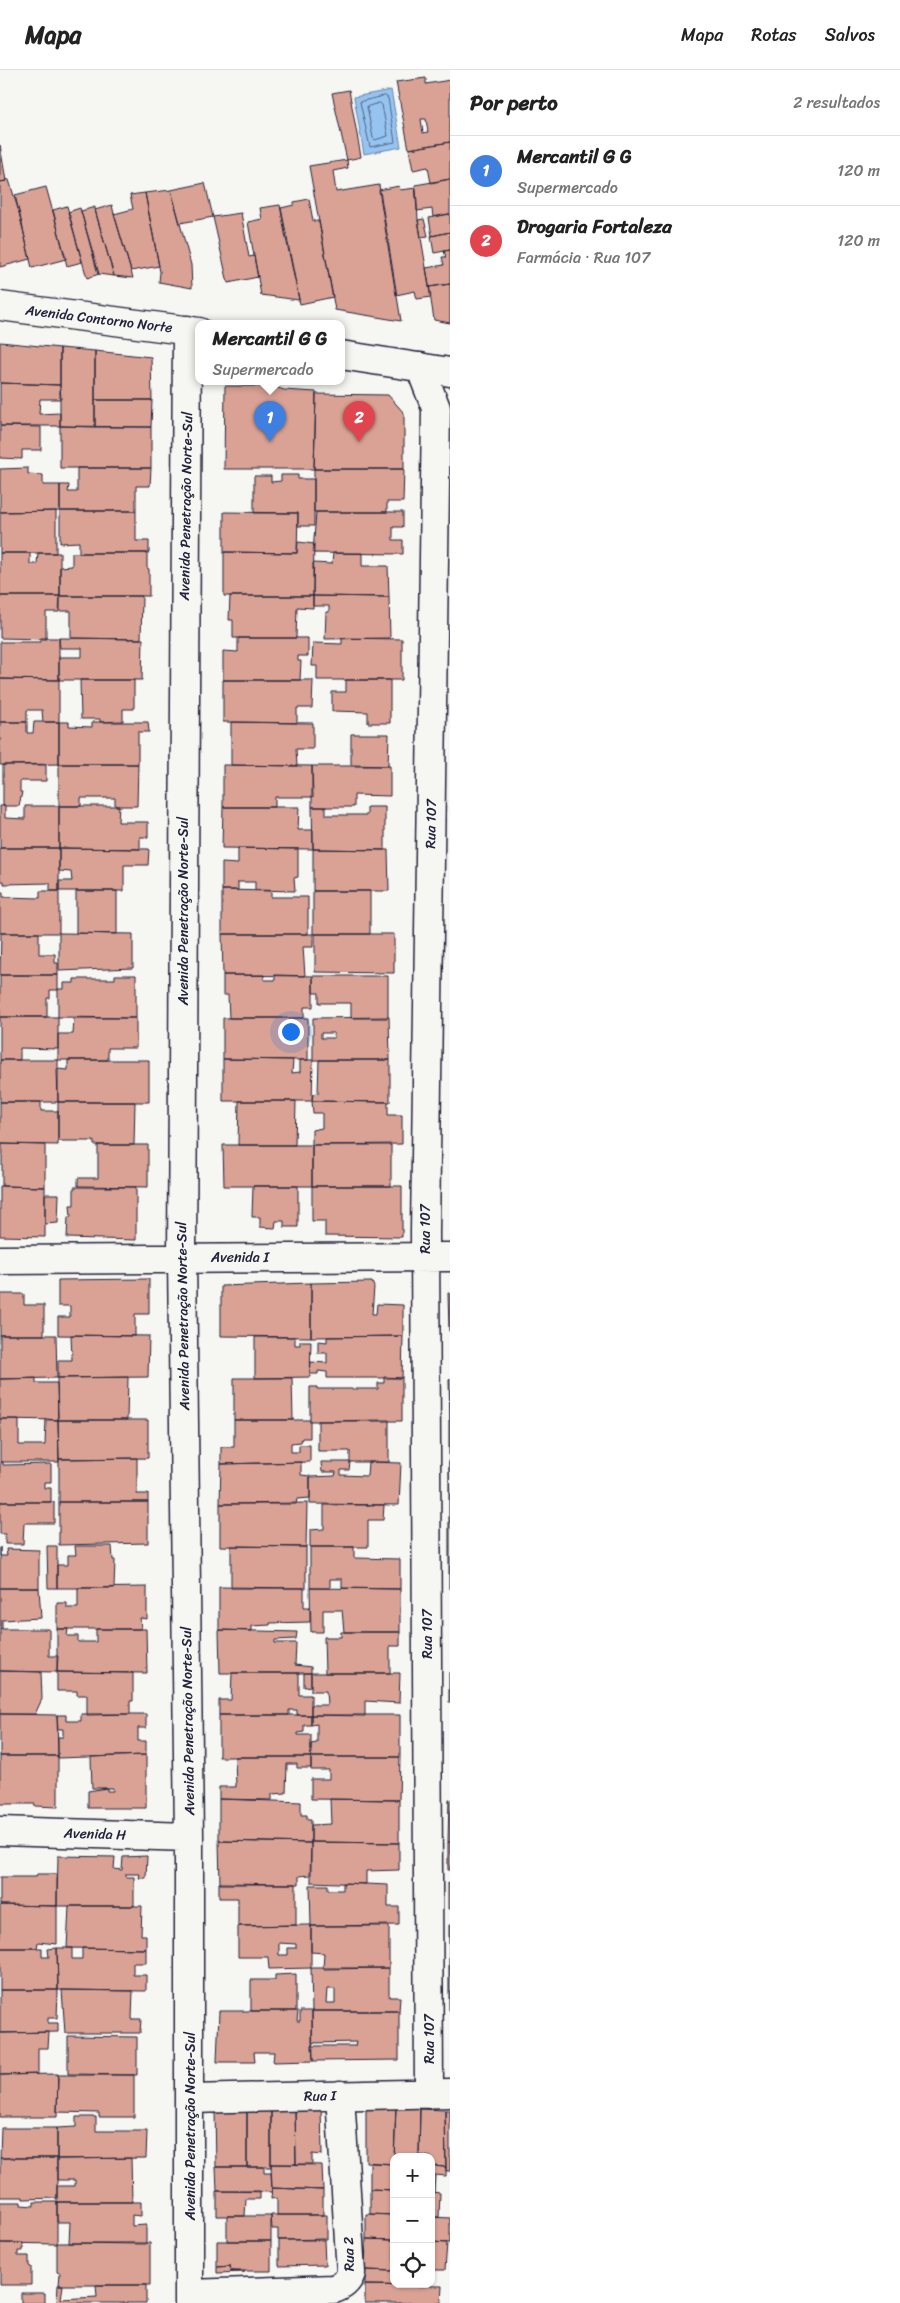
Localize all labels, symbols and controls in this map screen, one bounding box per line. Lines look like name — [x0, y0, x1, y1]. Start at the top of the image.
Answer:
text: Mapa — [25, 14, 81, 56]
text: Mapa — [681, 19, 723, 51]
text: Rotas — [751, 19, 797, 51]
text: Salvos — [825, 19, 875, 51]
text: Por perto — [470, 84, 558, 122]
text: 2 resultados — [793, 88, 880, 117]
text: Mercantil G G — [517, 140, 632, 173]
text: 1 — [483, 156, 489, 185]
text: 120 m — [837, 156, 880, 185]
text: Supermercado — [517, 173, 618, 202]
text: Drogaria Fortaleza — [517, 210, 672, 243]
text: 2 — [481, 226, 491, 255]
text: 120 m — [837, 226, 880, 255]
text: Farmácia · Rua 107 — [517, 243, 650, 272]
street label: Avenida Contorno Norte — [23, 297, 174, 340]
popup — [195, 320, 345, 385]
text: Mercantil G G — [213, 322, 327, 355]
text: Supermercado — [213, 355, 314, 384]
pin: 1 — [254, 401, 286, 442]
pin: 2 — [343, 401, 375, 442]
street label: Avenida Penetração Norte-Sul — [172, 410, 200, 602]
street label: Rua 107 — [418, 798, 444, 849]
street label: Avenida Penetração Norte-Sul — [171, 816, 196, 1006]
your location — [278, 1019, 304, 1045]
street label: Rua 107 — [413, 1203, 438, 1254]
street label: Avenida Penetração Norte-Sul — [169, 1220, 197, 1412]
street label: Avenida I — [210, 1245, 270, 1270]
street label: Rua 107 — [415, 1608, 440, 1659]
street label: Avenida Penetração Norte-Sul — [174, 1625, 202, 1817]
street label: Avenida H — [62, 1820, 127, 1848]
street label: Rua 107 — [417, 2013, 442, 2064]
street label: Avenida Penetração Norte-Sul — [178, 2031, 203, 2221]
street label: Rua I — [304, 2083, 338, 2109]
map controls — [390, 2153, 435, 2288]
button: + — [390, 2153, 435, 2198]
button: − — [390, 2198, 435, 2243]
street label: Rua 2 — [336, 2236, 362, 2272]
button: locate — [390, 2243, 435, 2288]

